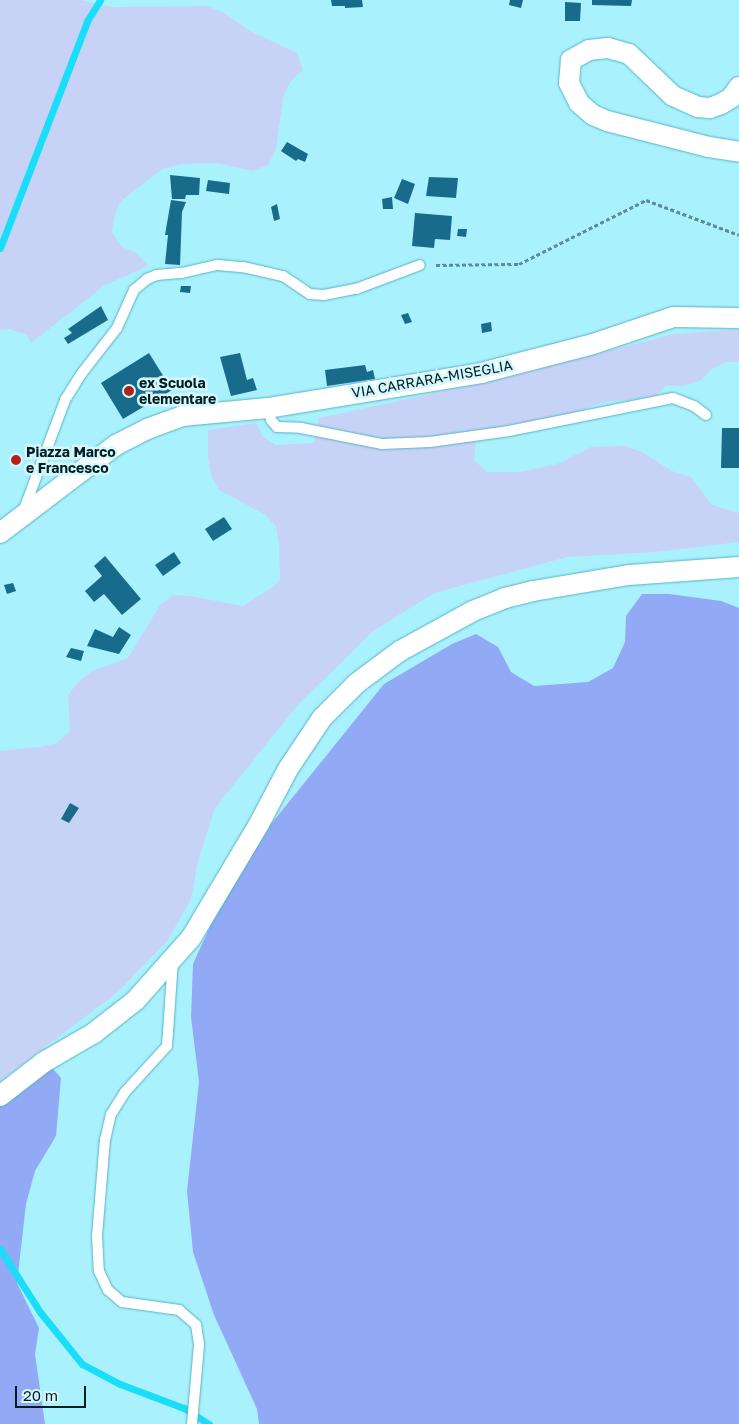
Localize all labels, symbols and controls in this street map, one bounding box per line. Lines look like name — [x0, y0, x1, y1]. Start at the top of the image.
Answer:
street label: VIA CARRARA-MISEGLIA — [350, 357, 514, 401]
place label: ex Scuola elementare — [139, 375, 216, 408]
marker: ex Scuola elementare — [123, 385, 135, 397]
place label: Piazza Marco e Francesco — [26, 444, 116, 477]
marker: Piazza Marco e Francesco — [10, 454, 22, 466]
scale bar — [18, 1376, 89, 1408]
text: 20 m — [23, 1386, 58, 1404]

